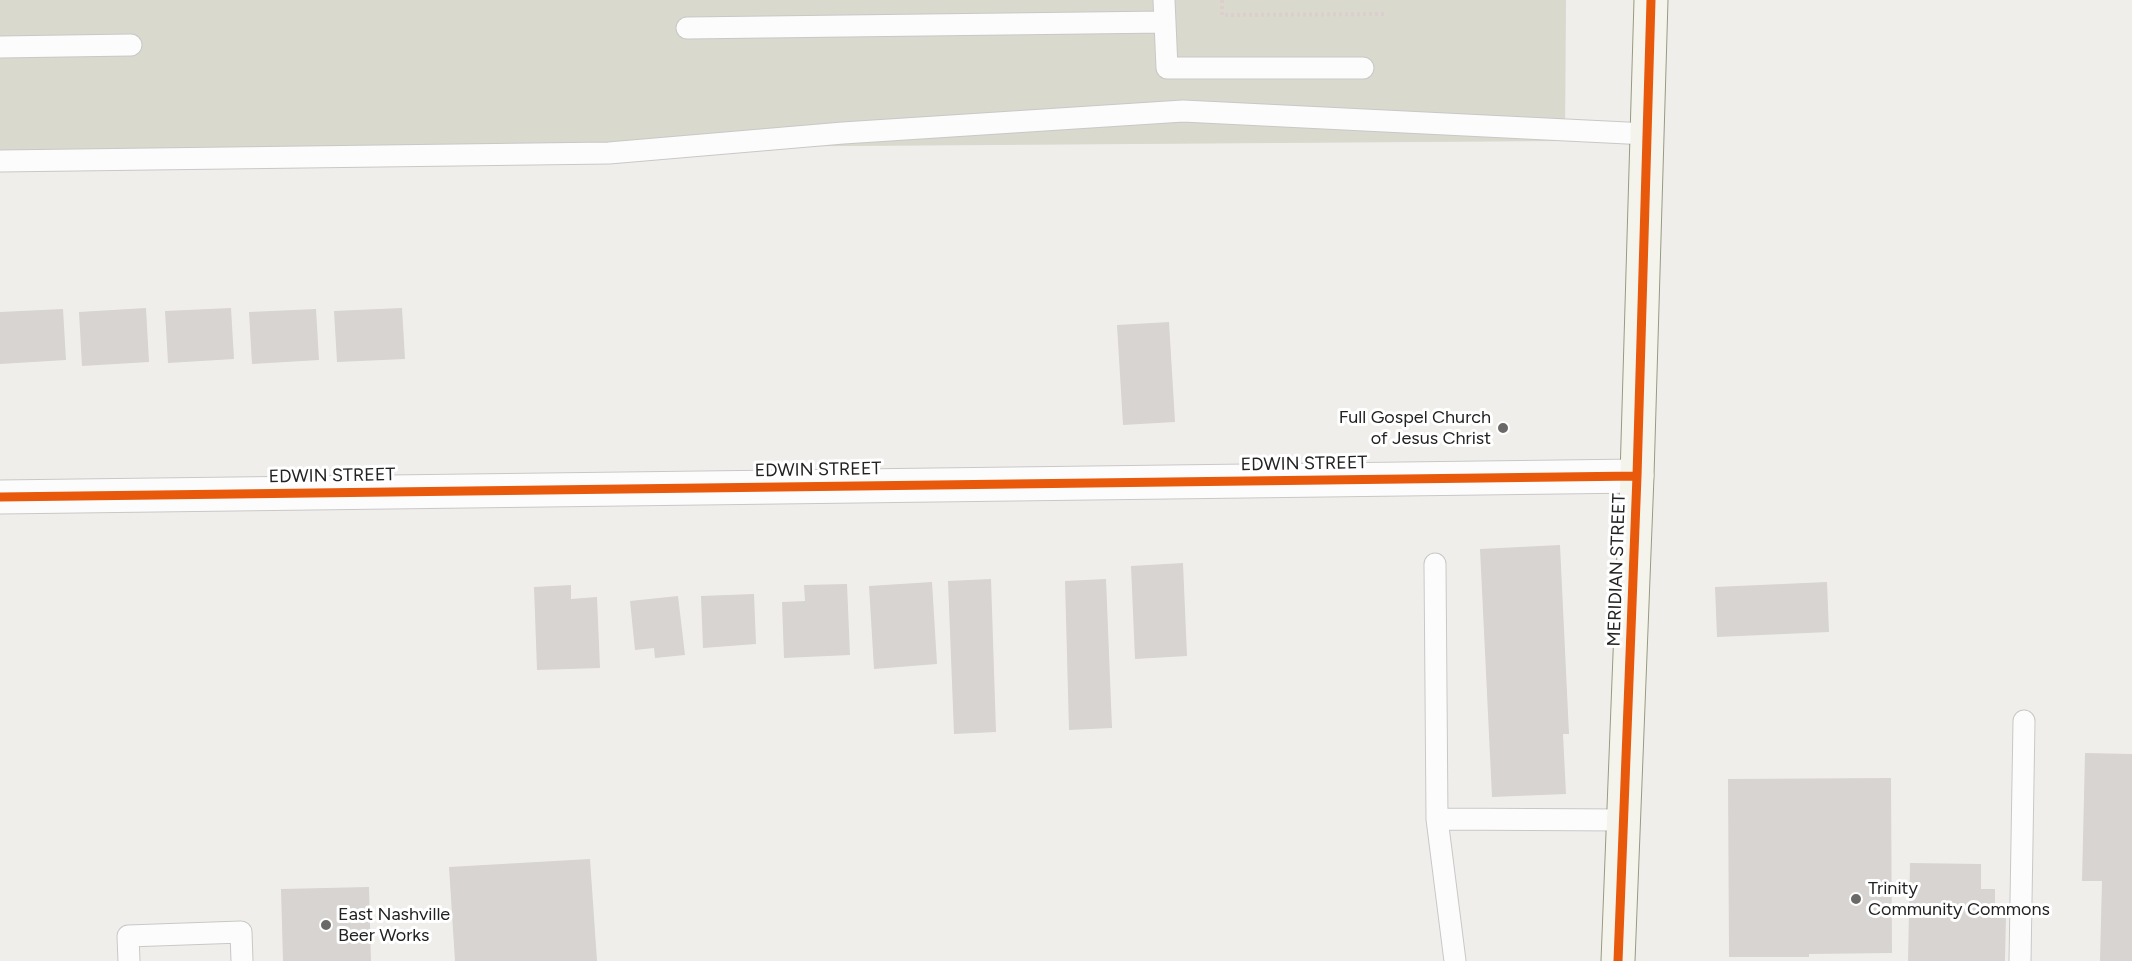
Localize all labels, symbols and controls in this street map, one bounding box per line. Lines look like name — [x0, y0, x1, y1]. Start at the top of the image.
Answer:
place label: Full Gospel Church of Jesus Christ — [1339, 407, 1491, 450]
marker: Full Gospel Church of Jesus Christ — [1496, 421, 1510, 435]
street label: EDWIN STREET — [1240, 452, 1368, 476]
street label: EDWIN STREET — [754, 458, 882, 482]
street label: EDWIN STREET — [268, 464, 396, 488]
street label: MERIDIAN STREET — [1604, 493, 1630, 647]
place label: Trinity Community Commons — [1868, 878, 2050, 920]
marker: Trinity Community Commons — [1849, 892, 1863, 906]
place label: East Nashville Beer Works — [338, 904, 450, 946]
marker: East Nashville Beer Works — [319, 918, 333, 932]

